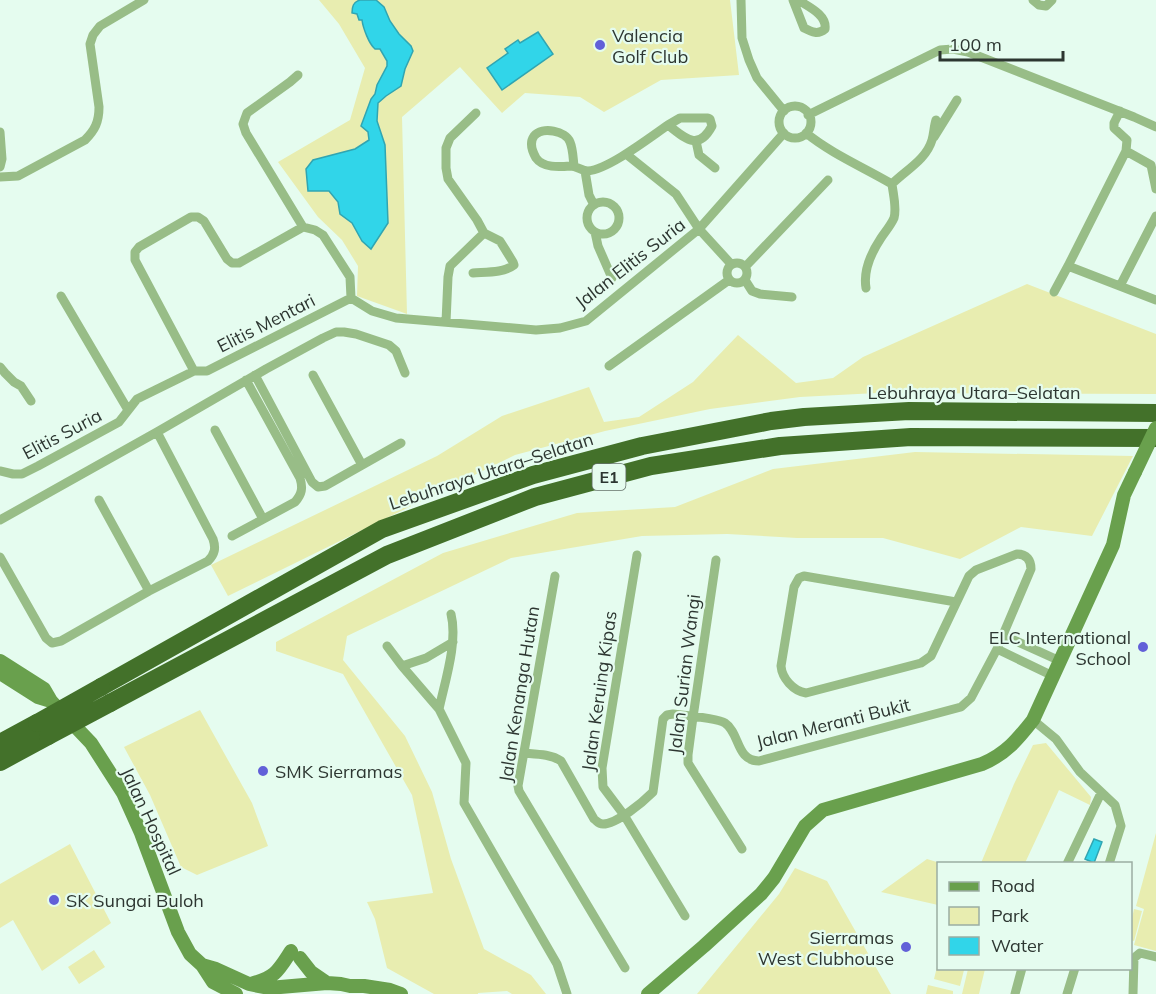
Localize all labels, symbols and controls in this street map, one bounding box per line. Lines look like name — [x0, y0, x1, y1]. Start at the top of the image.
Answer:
place label: Valencia Golf Club — [612, 24, 688, 68]
scale bar — [940, 24, 1063, 62]
text: 100 m — [949, 33, 1002, 56]
marker: Valencia Golf Club — [593, 38, 607, 52]
street label: Jalan Elitis Suria — [570, 213, 690, 313]
street label: Elitis Mentari — [213, 288, 319, 358]
street label: Lebuhraya Utara–Selatan — [867, 381, 1081, 404]
street label: Elitis Suria — [18, 404, 106, 464]
street label: Lebuhraya Utara–Selatan — [386, 427, 596, 515]
road number: E1 — [592, 464, 626, 490]
street label: Jalan Surian Wangi — [663, 593, 705, 755]
street label: Jalan Kenanga Hutan — [494, 604, 544, 784]
street label: Jalan Keruing Kipas — [576, 609, 622, 773]
place label: ELC International School — [989, 626, 1131, 670]
marker: ELC International School — [1136, 640, 1150, 654]
street label: Jalan Meranti Bukit — [754, 693, 912, 753]
place label: SMK Sierramas — [275, 760, 402, 783]
street label: Jalan Hospital — [116, 763, 186, 879]
marker: SMK Sierramas — [256, 764, 270, 778]
legend — [937, 862, 1132, 970]
text: Road — [991, 874, 1035, 897]
place label: SK Sungai Buloh — [66, 889, 204, 912]
marker: SK Sungai Buloh — [47, 893, 61, 907]
text: Park — [991, 904, 1030, 927]
place label: Sierramas West Clubhouse — [758, 926, 894, 970]
text: Water — [991, 934, 1044, 957]
marker: Sierramas West Clubhouse — [899, 940, 913, 954]

